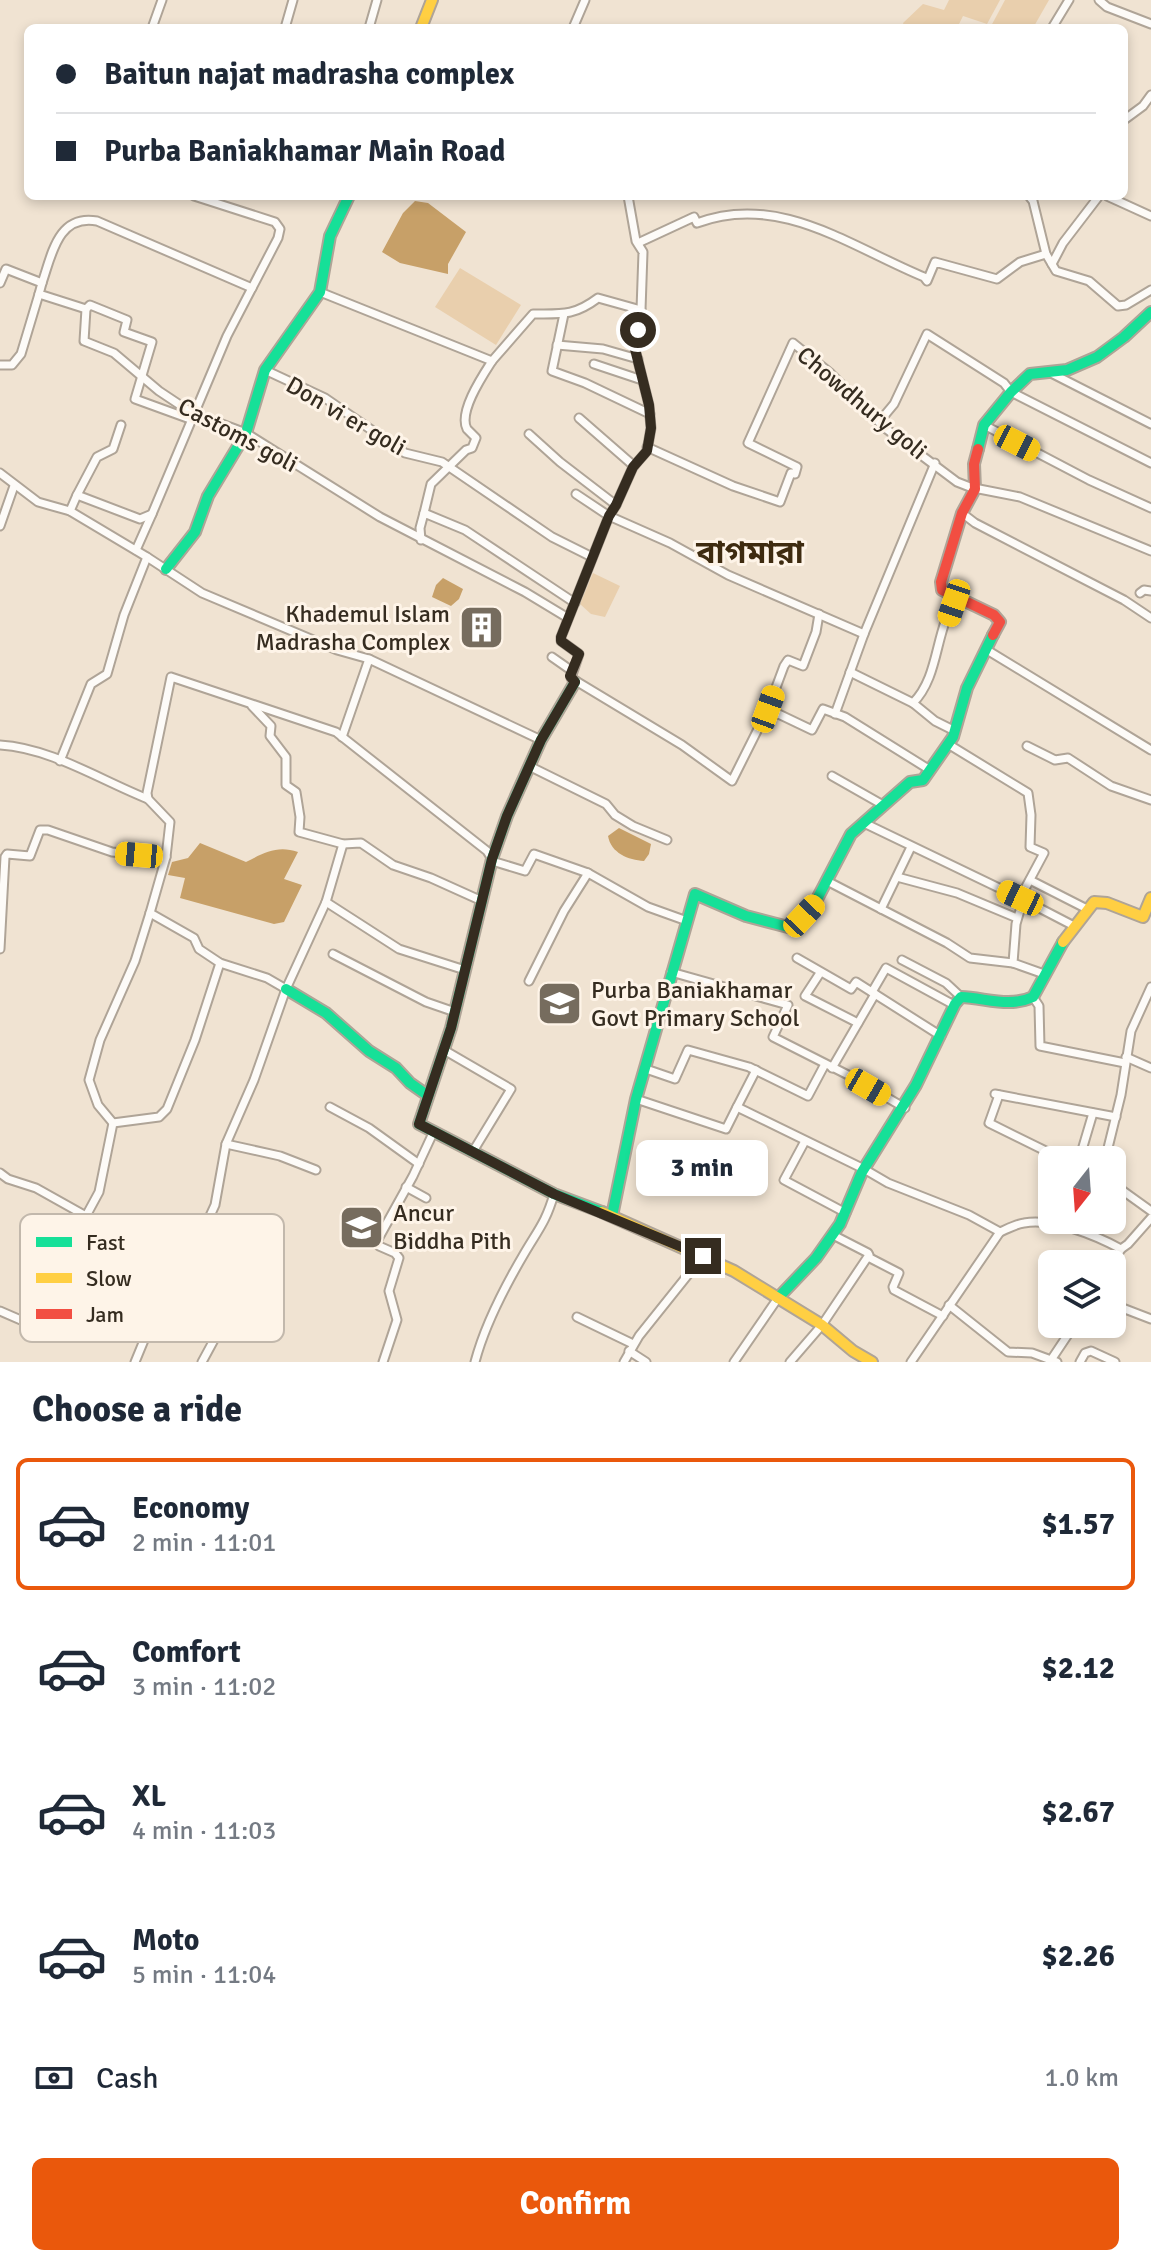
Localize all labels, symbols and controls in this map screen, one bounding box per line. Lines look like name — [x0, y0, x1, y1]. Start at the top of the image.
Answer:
text: Baitun najat madrasha complex — [104, 56, 514, 93]
text: Purba Baniakhamar Main Road — [104, 133, 505, 170]
route start — [620, 312, 656, 348]
street label: Chowdhury goli — [791, 340, 933, 466]
street label: Don vi er goli — [281, 370, 411, 462]
street label: Castoms goli — [173, 391, 303, 479]
car — [990, 421, 1044, 465]
district label: বাগমারা — [695, 533, 805, 572]
car — [935, 576, 973, 630]
place label: Khademul Islam Madrasha Complex — [255, 599, 450, 657]
building icon: Khademul Islam Madrasha Complex — [457, 604, 505, 652]
car — [749, 682, 787, 736]
car — [114, 841, 164, 869]
car — [993, 877, 1047, 919]
car — [779, 890, 829, 942]
place label: Purba Baniakhamar Govt Primary School — [591, 975, 800, 1033]
school or university icon: Purba Baniakhamar Govt Primary School — [536, 980, 584, 1028]
car — [841, 1065, 895, 1109]
callout: 3 min — [637, 1140, 769, 1196]
north arrow — [1038, 1146, 1126, 1234]
map controls — [1038, 1146, 1126, 1338]
text: 3 min — [671, 1152, 733, 1184]
place label: Ancur Biddha Pith — [393, 1198, 511, 1256]
school or university icon: Ancur Biddha Pith — [338, 1203, 386, 1251]
legend — [20, 1214, 284, 1342]
text: Fast — [86, 1229, 126, 1256]
route end — [685, 1238, 721, 1274]
button: layers — [1038, 1250, 1126, 1338]
text: Slow — [86, 1265, 132, 1292]
text: Jam — [86, 1301, 124, 1328]
text: Choose a ride — [32, 1387, 242, 1432]
icon: car — [36, 1488, 108, 1560]
text: Economy — [132, 1490, 249, 1527]
text: $1.57 — [1042, 1506, 1115, 1543]
text: 2 min · 11:01 — [132, 1527, 276, 1559]
icon: car — [36, 1632, 108, 1704]
text: Comfort — [132, 1634, 241, 1671]
text: $2.12 — [1042, 1650, 1115, 1687]
text: 3 min · 11:02 — [132, 1671, 276, 1703]
icon: car — [36, 1776, 108, 1848]
text: XL — [132, 1778, 166, 1815]
text: $2.67 — [1042, 1794, 1115, 1831]
text: 4 min · 11:03 — [132, 1815, 276, 1847]
icon: car — [36, 1920, 108, 1992]
text: Moto — [132, 1922, 199, 1959]
text: $2.26 — [1042, 1938, 1115, 1975]
text: 5 min · 11:04 — [132, 1959, 276, 1991]
icon: cash — [32, 2056, 76, 2100]
text: Cash — [96, 2060, 159, 2097]
text: 1.0 km — [1045, 2062, 1119, 2094]
button: Confirm — [32, 2158, 1119, 2250]

